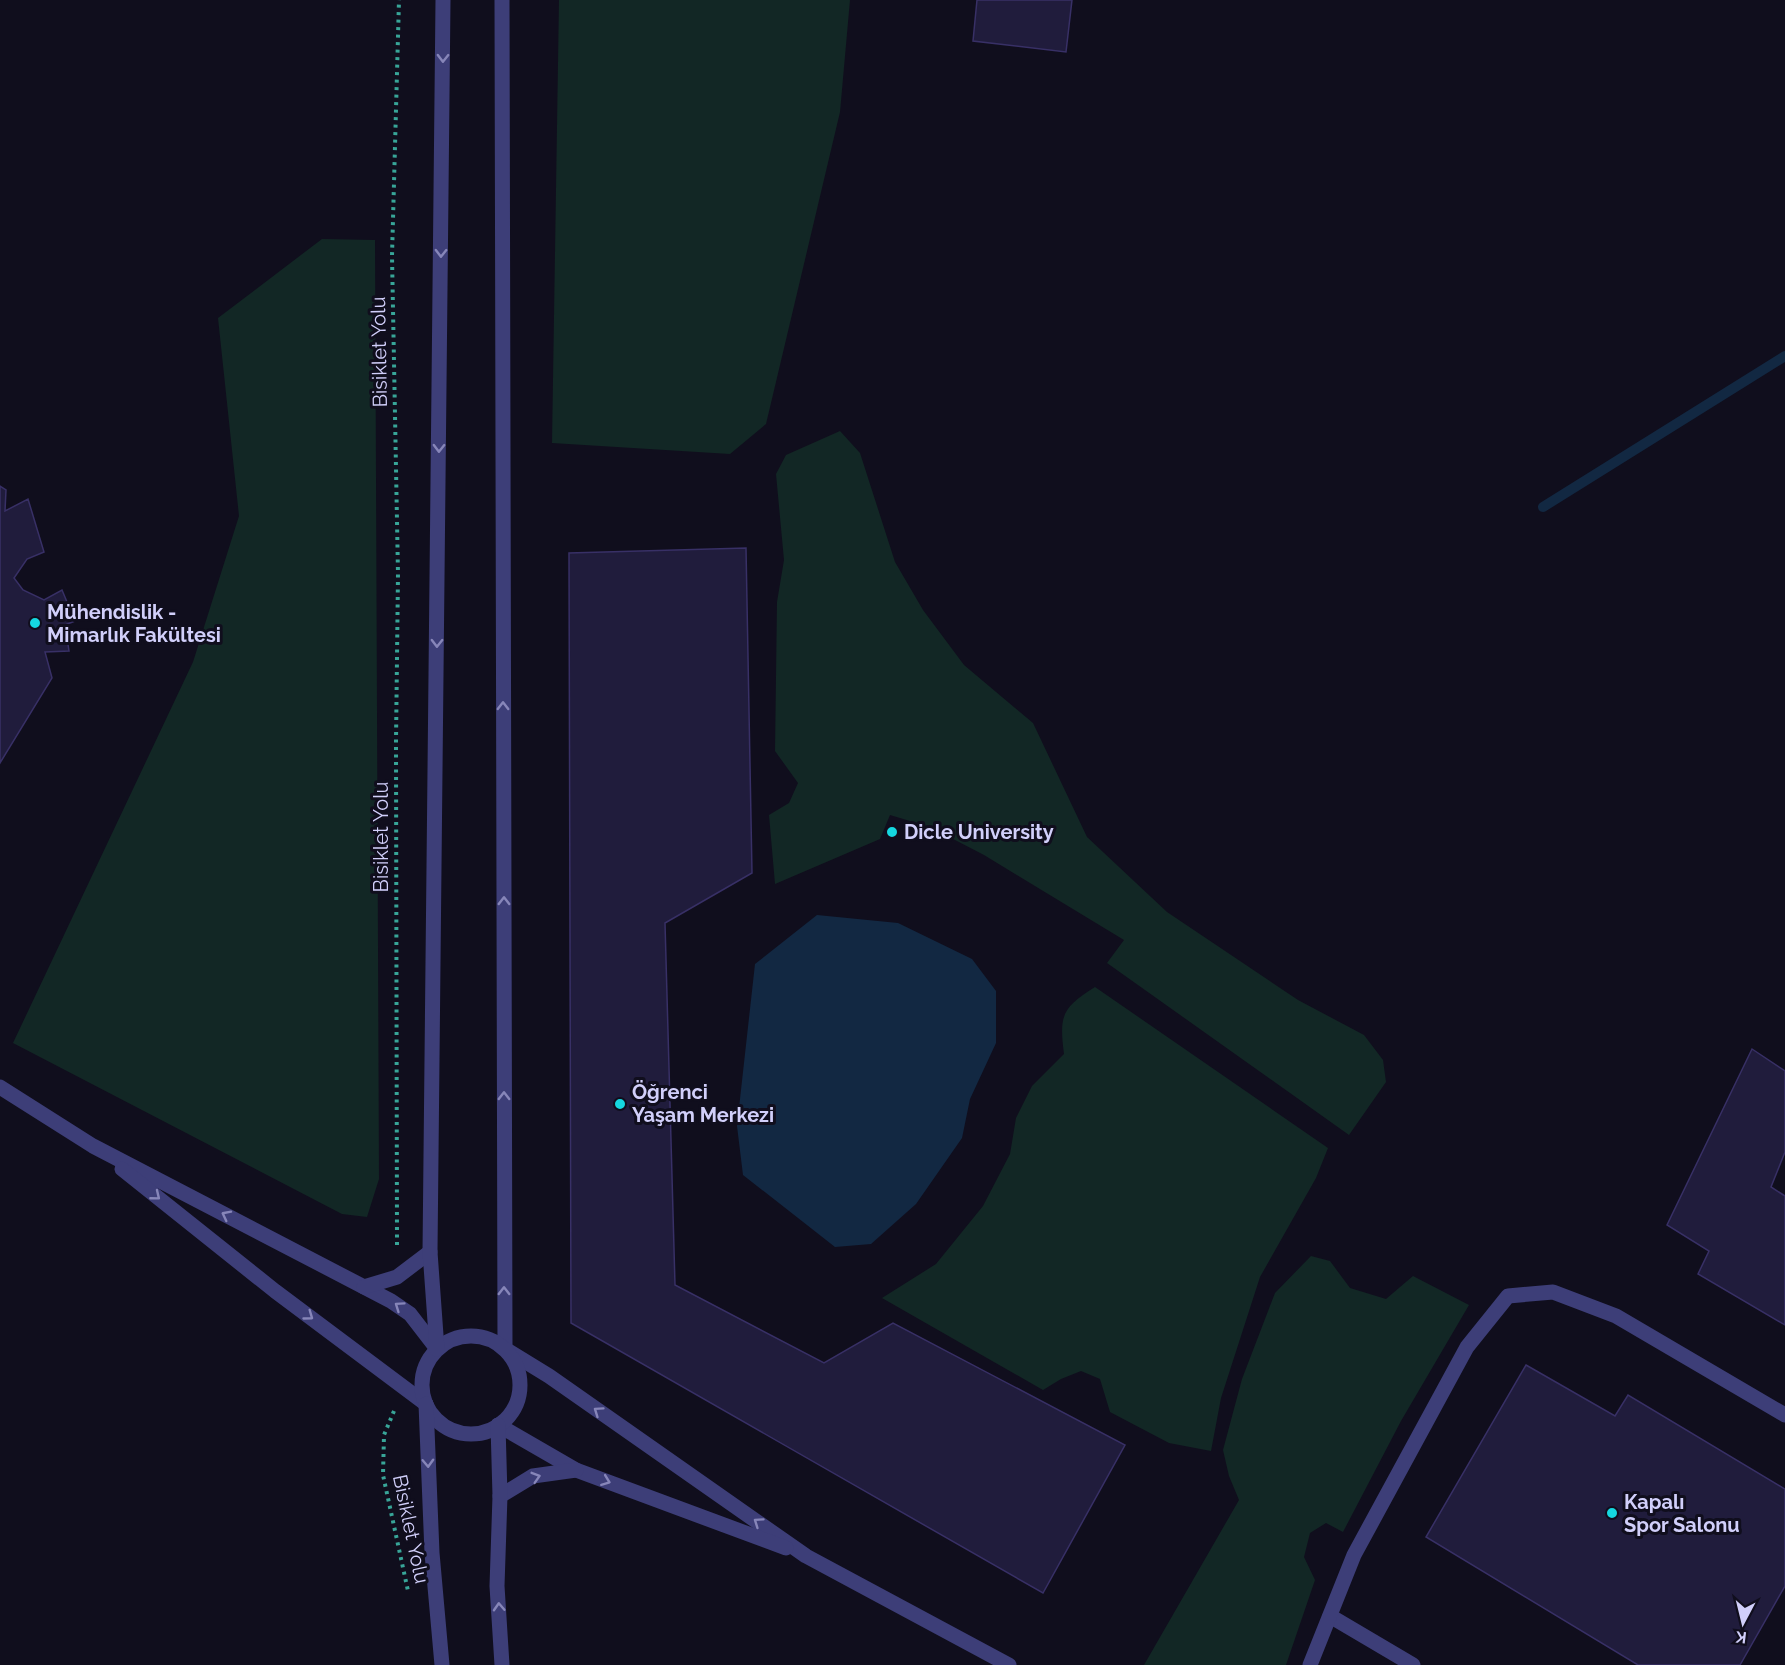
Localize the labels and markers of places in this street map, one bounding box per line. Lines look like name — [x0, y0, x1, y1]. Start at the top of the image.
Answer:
place label: Mühendislik - Mimarlık Fakültesi — [47, 600, 221, 647]
marker: Mühendislik - Mimarlık Fakültesi — [28, 616, 42, 630]
place label: Dicle University — [904, 820, 1054, 844]
marker: Dicle University — [885, 825, 899, 839]
place label: Öğrenci Yaşam Merkezi — [632, 1080, 774, 1127]
marker: Öğrenci Yaşam Merkezi — [613, 1097, 627, 1111]
place label: Kapalı Spor Salonu — [1624, 1490, 1740, 1537]
marker: Kapalı Spor Salonu — [1605, 1506, 1619, 1520]

